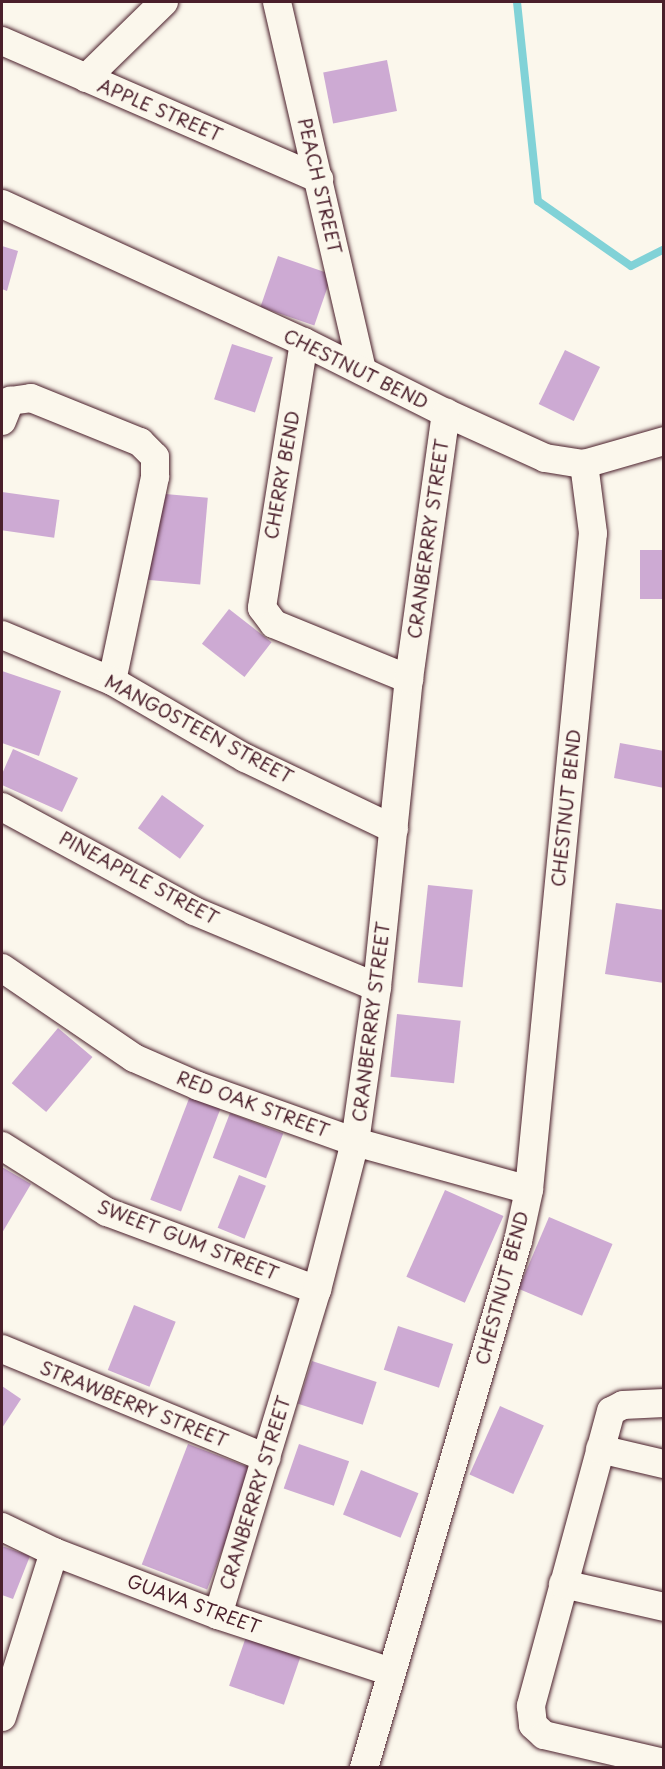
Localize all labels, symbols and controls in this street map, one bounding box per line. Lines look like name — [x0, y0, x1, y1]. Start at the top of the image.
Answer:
street label: APPLE STREET — [94, 74, 226, 146]
street label: PEACH STREET — [294, 115, 346, 257]
street label: CHESTNUT BEND — [280, 325, 432, 413]
street label: CHERRY BEND — [260, 409, 304, 541]
street label: CRANBERRRY STREET — [403, 438, 453, 640]
street label: MANGOSTEEN STREET — [101, 670, 297, 788]
street label: CHESTNUT BEND — [547, 728, 585, 888]
street label: PINEAPPLE STREET — [55, 827, 223, 929]
street label: CRANBERRRY STREET — [348, 921, 394, 1123]
street label: RED OAK STREET — [173, 1066, 333, 1142]
street label: SWEET GUM STREET — [94, 1195, 282, 1285]
street label: CHESTNUT BEND — [471, 1209, 533, 1367]
street label: STRAWBERRY STREET — [36, 1356, 232, 1452]
street label: CRANBERRRY STREET — [215, 1394, 295, 1592]
street label: GUAVA STREET — [123, 1569, 265, 1639]

